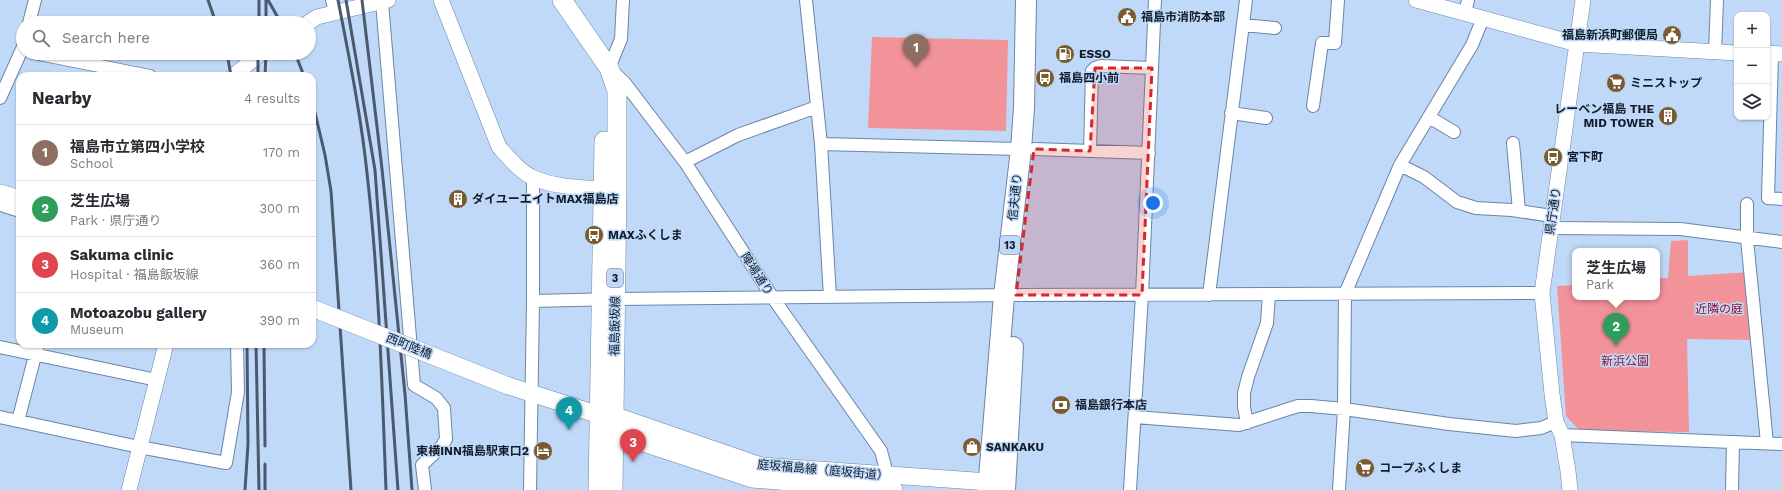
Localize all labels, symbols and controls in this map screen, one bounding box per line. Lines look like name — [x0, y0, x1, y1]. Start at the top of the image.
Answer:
public building icon: 福島市消防本部 — [1116, 6, 1138, 28]
place label: 福島市消防本部 — [1141, 10, 1225, 24]
map controls — [1734, 12, 1770, 120]
button: + — [1734, 12, 1770, 48]
search box — [16, 16, 316, 60]
public building icon: 福島新浜町郵便局 — [1661, 24, 1683, 46]
icon: search — [30, 27, 52, 49]
place label: 福島新浜町郵便局 — [1562, 28, 1658, 42]
text: Search here — [62, 29, 150, 47]
pin: 1 — [903, 34, 929, 67]
fuel station icon: ESSO — [1054, 43, 1076, 65]
place label: ESSO — [1079, 47, 1111, 61]
button: − — [1734, 48, 1770, 84]
bus stop icon: 福島四小前 — [1034, 67, 1056, 89]
place label: 福島四小前 — [1059, 71, 1119, 85]
supermarket icon: ミニストップ — [1605, 72, 1627, 94]
place label: ミニストップ — [1630, 76, 1702, 90]
button: layers — [1734, 84, 1770, 120]
text: Nearby — [32, 88, 91, 108]
text: 4 results — [244, 91, 300, 106]
place label: レーベン福島 THE MID TOWER — [1554, 102, 1655, 130]
building icon: レーベン福島 THE MID TOWER — [1657, 105, 1679, 127]
text: 福島市立第四小学校 — [70, 138, 205, 156]
text: 1 — [42, 145, 48, 160]
text: 170 m — [263, 145, 300, 160]
bus stop icon: 宮下町 — [1542, 146, 1564, 168]
place label: 宮下町 — [1567, 150, 1603, 164]
text: School — [70, 156, 113, 171]
street label: 信夫通り — [1006, 172, 1024, 222]
street label: 県庁通り — [1543, 186, 1563, 236]
building icon: ダイユーエイトMAX福島店 — [447, 188, 469, 210]
text: 芝生広場 — [70, 192, 130, 210]
place label: ダイユーエイトMAX福島店 — [472, 192, 619, 206]
your location — [1143, 193, 1163, 213]
text: 2 — [41, 201, 49, 216]
text: 300 m — [259, 201, 300, 216]
text: Park · 県庁通り — [70, 213, 161, 228]
bus stop icon: MAXふくしま — [583, 224, 605, 246]
place label: MAXふくしま — [608, 228, 683, 242]
road number: 13 — [1000, 236, 1020, 254]
text: Sakuma clinic — [70, 246, 174, 264]
popup — [1572, 248, 1660, 300]
street label: 陣場通り — [738, 250, 776, 298]
text: 3 — [41, 257, 49, 272]
text: 360 m — [260, 257, 300, 272]
text: 芝生広場 — [1586, 259, 1646, 277]
text: Hospital · 福島飯坂線 — [70, 267, 199, 282]
road number: 3 — [607, 269, 623, 287]
text: Park — [1586, 277, 1614, 292]
street label: 福島飯坂線 — [607, 296, 623, 356]
park label: 近隣の庭 — [1695, 302, 1743, 316]
text: Motoazobu gallery — [70, 304, 207, 322]
text: 4 — [41, 313, 49, 328]
text: 390 m — [259, 313, 300, 328]
pin: 2 — [1603, 313, 1629, 346]
text: Museum — [70, 322, 124, 337]
street label: 西町陸橋 — [384, 331, 434, 361]
park label: 新浜公園 — [1601, 354, 1649, 368]
bank icon: 福島銀行本店 — [1050, 394, 1072, 416]
pin: 4 — [556, 397, 582, 430]
place label: 福島銀行本店 — [1075, 398, 1147, 412]
pin: 3 — [620, 429, 646, 462]
shop icon: SANKAKU — [961, 436, 983, 458]
hotel icon: 東横INN福島駅東口2 — [532, 440, 554, 462]
place label: SANKAKU — [986, 440, 1044, 454]
place label: 東横INN福島駅東口2 — [416, 444, 529, 458]
street label: 庭坂福島線（庭坂街道） — [757, 457, 889, 483]
supermarket icon: コープふくしま — [1354, 457, 1376, 479]
place label: コープふくしま — [1379, 461, 1462, 475]

